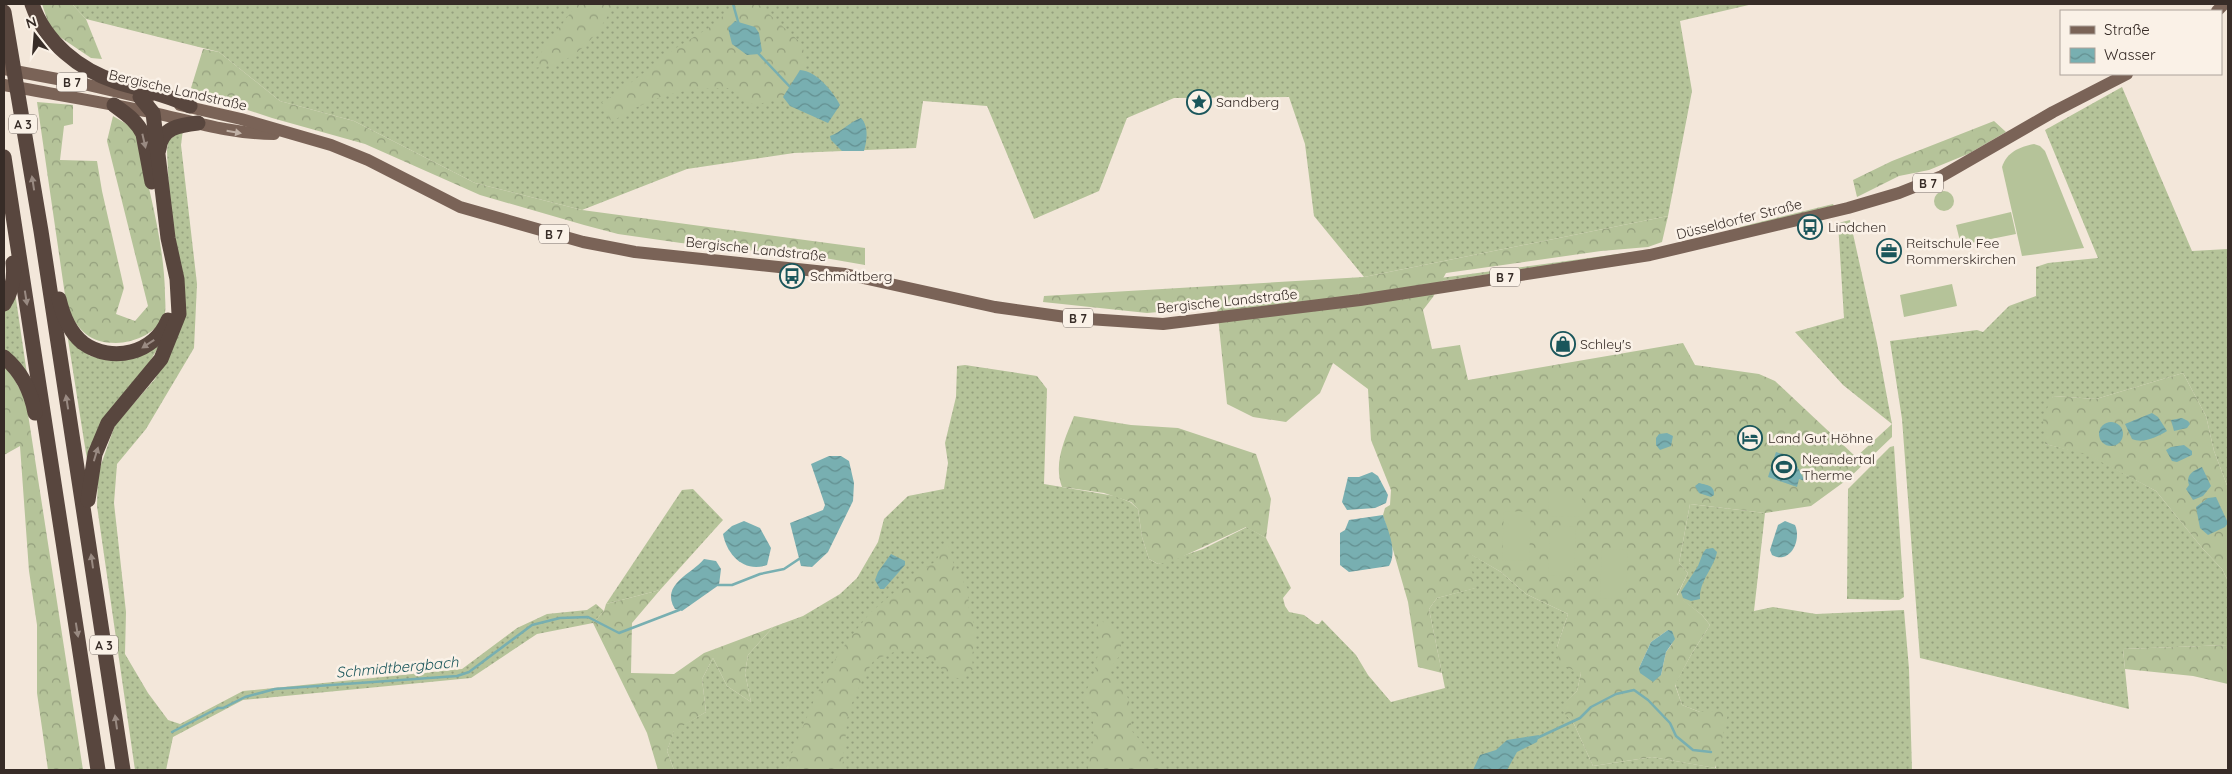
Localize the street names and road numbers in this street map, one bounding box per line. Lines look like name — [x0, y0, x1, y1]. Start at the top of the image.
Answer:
street label: Bergische Landstraße — [107, 65, 249, 115]
road number: B 7 — [57, 72, 87, 91]
road number: A 3 — [9, 115, 37, 134]
road number: B 7 — [1913, 174, 1943, 192]
street label: Düsseldorfer Straße — [1674, 195, 1804, 243]
road number: B 7 — [539, 224, 569, 243]
street label: Bergische Landstraße — [685, 233, 827, 265]
road number: B 7 — [1490, 268, 1520, 286]
street label: Bergische Landstraße — [1156, 285, 1298, 317]
road number: B 7 — [1063, 308, 1093, 328]
road number: A 3 — [90, 636, 118, 654]

